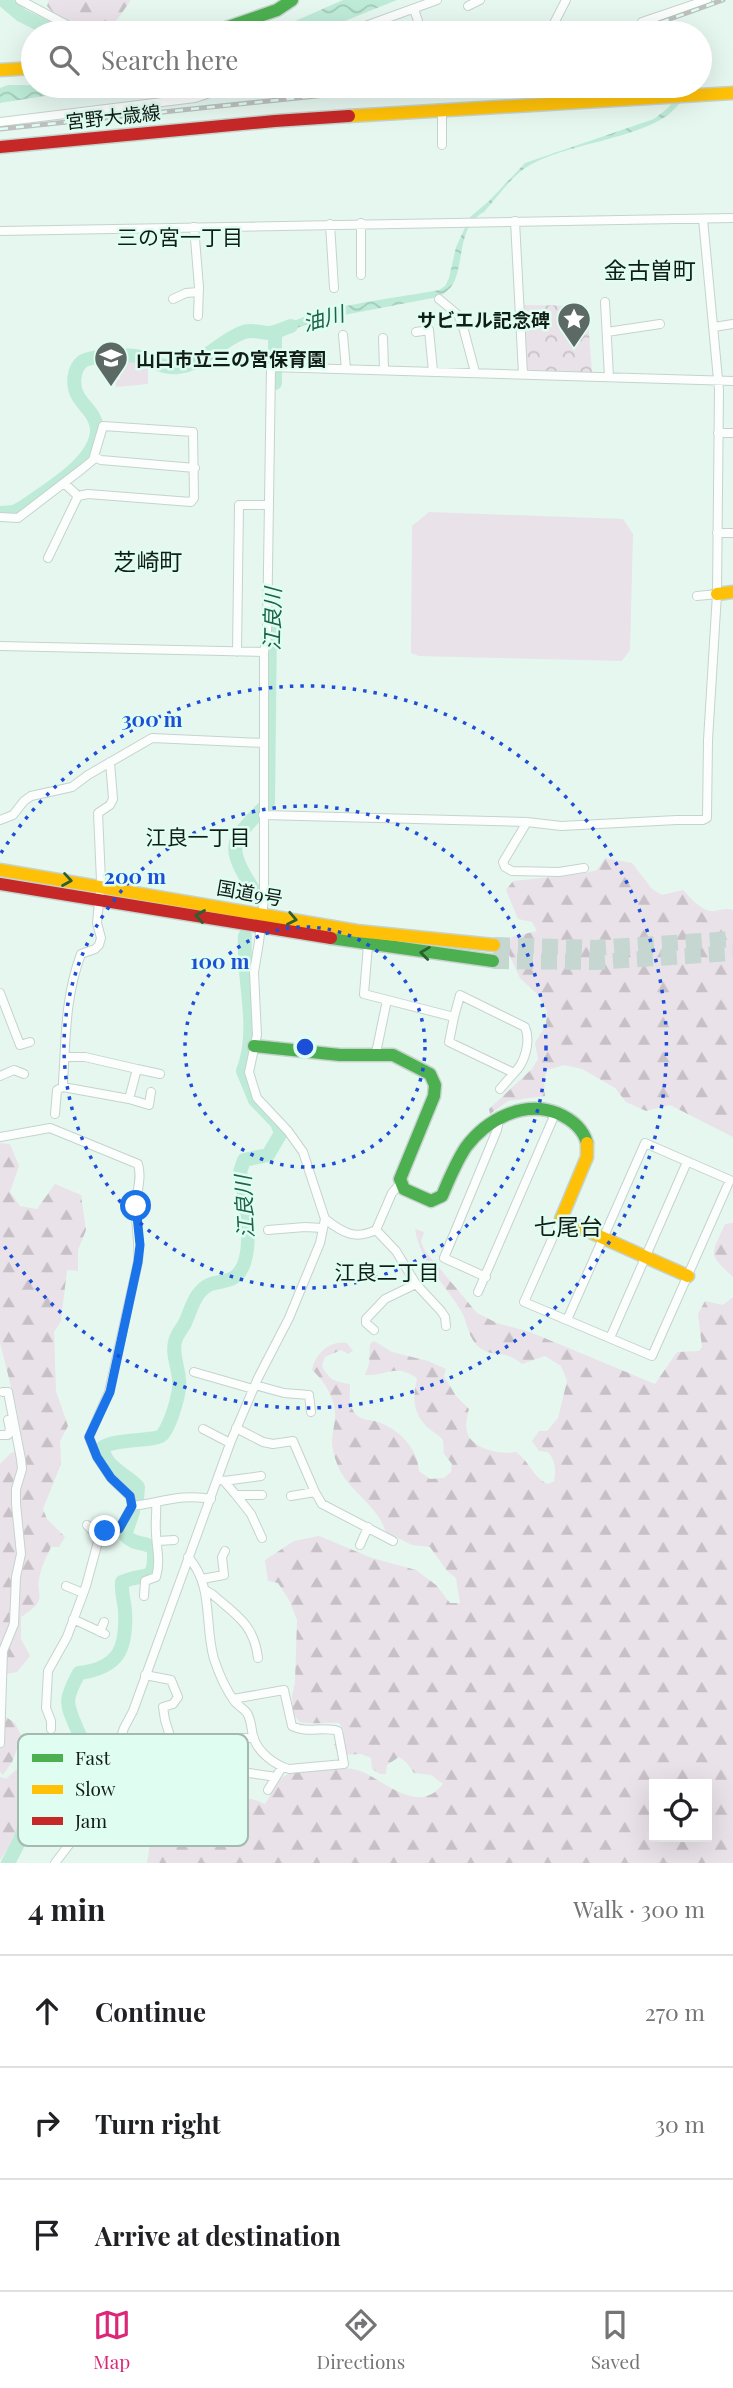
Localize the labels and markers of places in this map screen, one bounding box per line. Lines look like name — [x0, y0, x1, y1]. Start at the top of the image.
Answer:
place icon: サビエル記念碑 — [555, 300, 593, 349]
place label: サビエル記念碑 — [417, 306, 550, 332]
school or university icon: 山口市立三の宮保育園 — [92, 339, 130, 388]
place label: 山口市立三の宮保育園 — [136, 345, 326, 371]
centre of rings — [293, 1035, 317, 1059]

